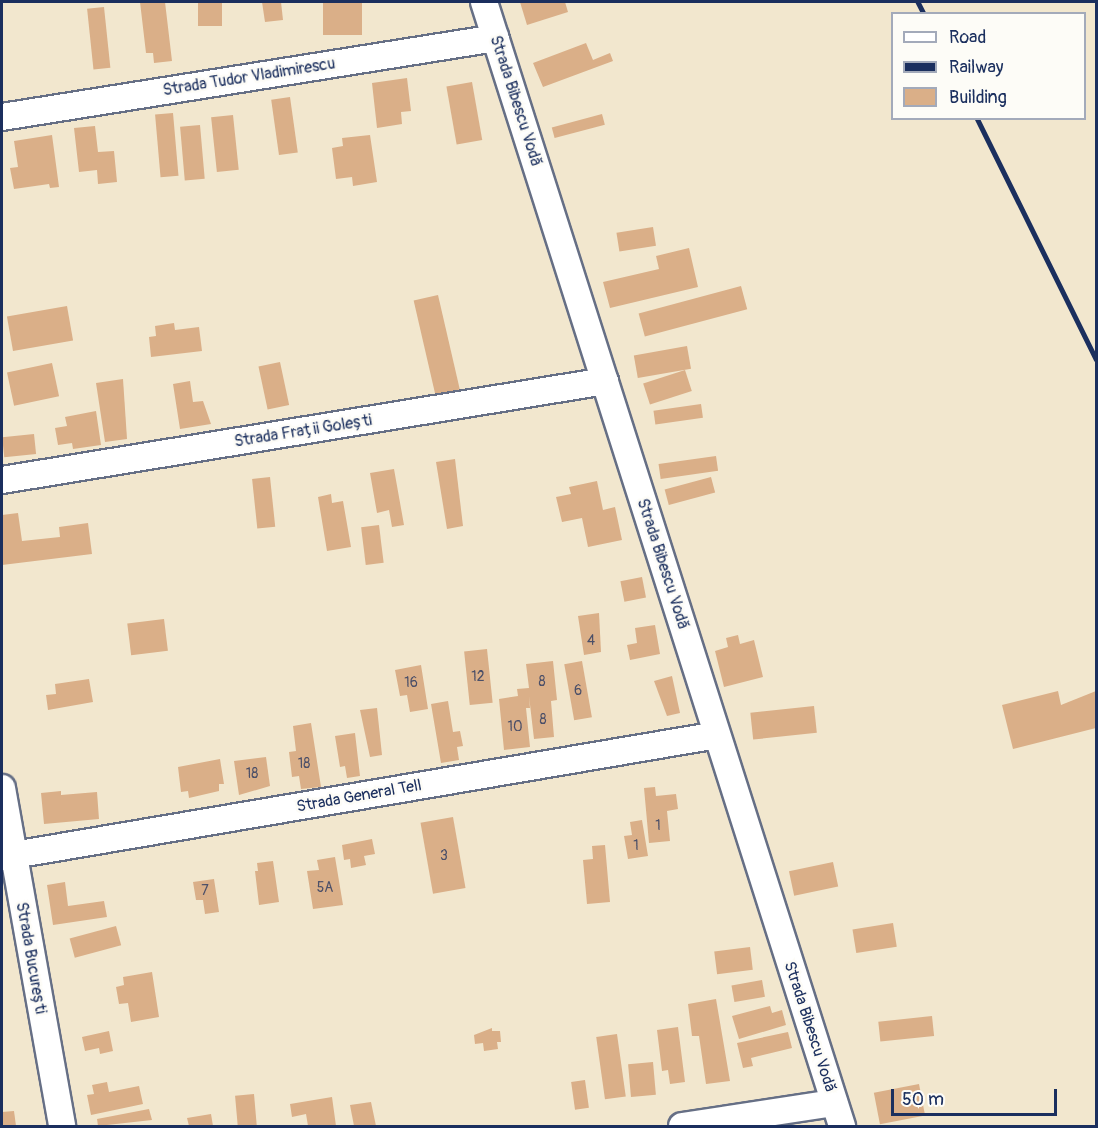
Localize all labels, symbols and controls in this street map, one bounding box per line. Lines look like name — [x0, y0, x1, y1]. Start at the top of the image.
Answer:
legend — [891, 12, 1086, 120]
text: Road — [949, 26, 986, 49]
street label: Strada Bibescu Vodă — [486, 33, 546, 169]
street label: Strada Tudor Vladimirescu — [161, 54, 337, 100]
text: Railway — [949, 56, 1004, 79]
text: Building — [949, 86, 1007, 109]
street label: Strada Frații Golești — [233, 411, 373, 451]
street label: Strada Bibescu Vodă — [633, 496, 693, 632]
house number: 4 — [587, 633, 595, 649]
house number: 12 — [471, 669, 485, 685]
house number: 8 — [538, 674, 546, 690]
house number: 16 — [404, 675, 418, 691]
house number: 6 — [574, 683, 582, 699]
house number: 8 — [539, 712, 547, 728]
house number: 10 — [507, 719, 523, 735]
house number: 18 — [298, 756, 310, 772]
house number: 18 — [246, 766, 258, 782]
street label: Strada General Tell — [295, 776, 423, 816]
house number: 1 — [655, 818, 661, 834]
house number: 1 — [633, 838, 639, 854]
house number: 3 — [440, 848, 448, 864]
house number: 5A — [317, 880, 333, 896]
house number: 7 — [201, 883, 209, 899]
street label: Strada București — [12, 901, 50, 1015]
street label: Strada Bibescu Vodă — [780, 959, 840, 1095]
scale bar — [894, 1077, 1060, 1115]
text: 50 m — [902, 1088, 944, 1111]

